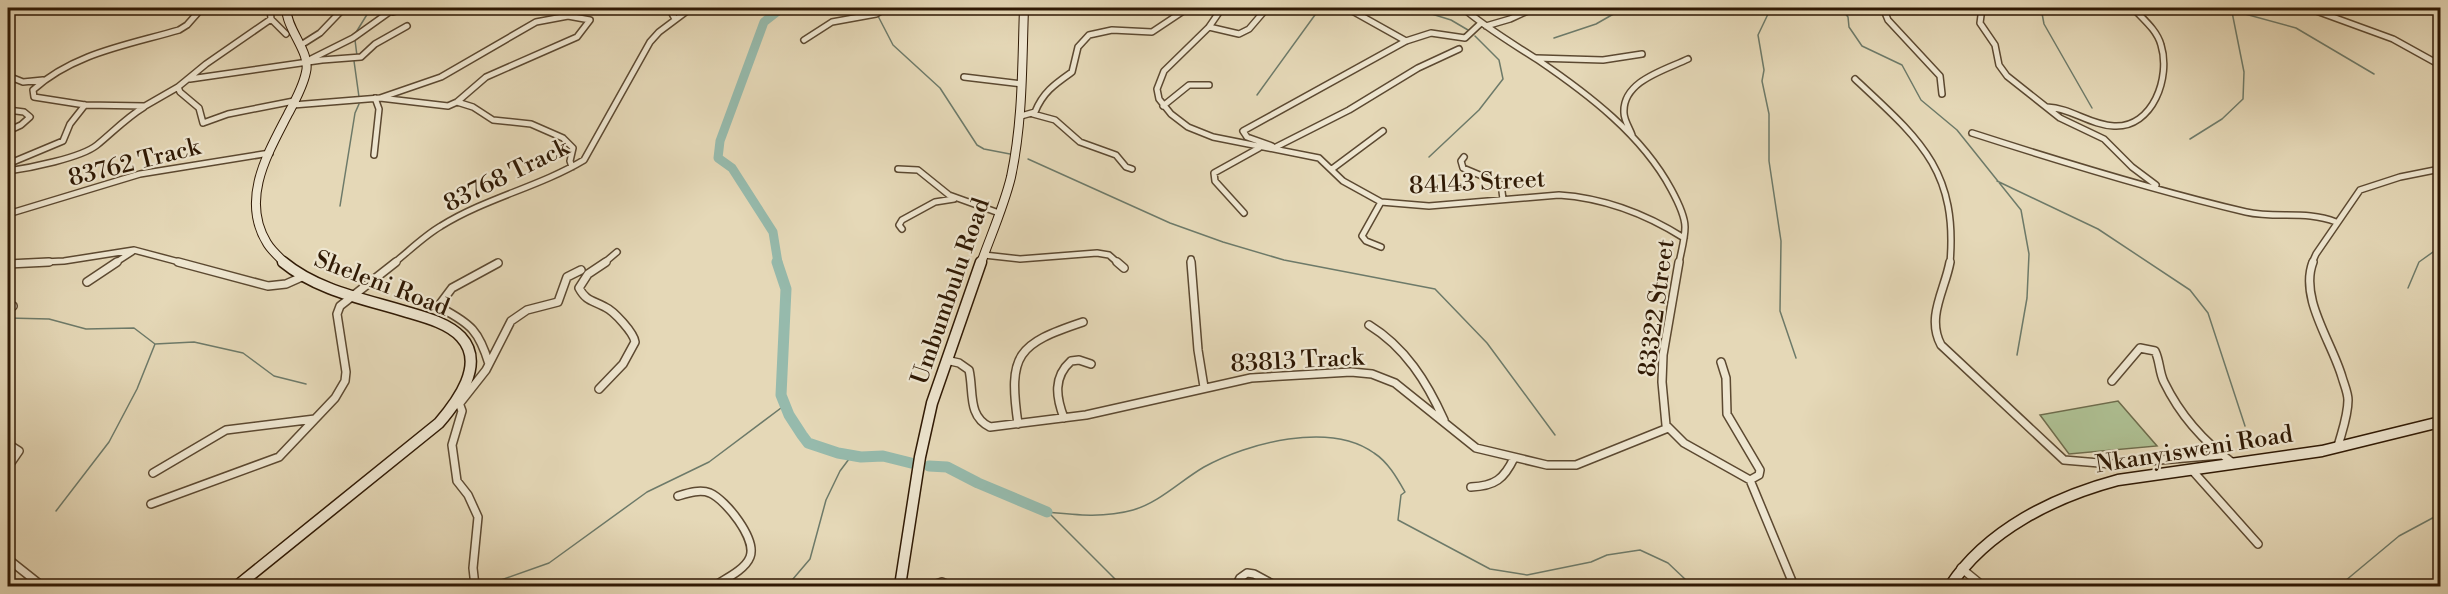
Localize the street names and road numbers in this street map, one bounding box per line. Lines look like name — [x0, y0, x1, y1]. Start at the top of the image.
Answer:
street label: 83762 Track — [65, 132, 205, 194]
street label: 83768 Track — [439, 132, 575, 219]
street label: 84143 Street — [1408, 164, 1546, 202]
street label: Umbumbulu Road — [905, 194, 997, 389]
street label: 83322 Street — [1632, 237, 1682, 379]
street label: Sheleni Road — [310, 244, 454, 324]
street label: 83813 Track — [1230, 342, 1366, 379]
street label: Nkanyisweni Road — [2093, 420, 2295, 480]

